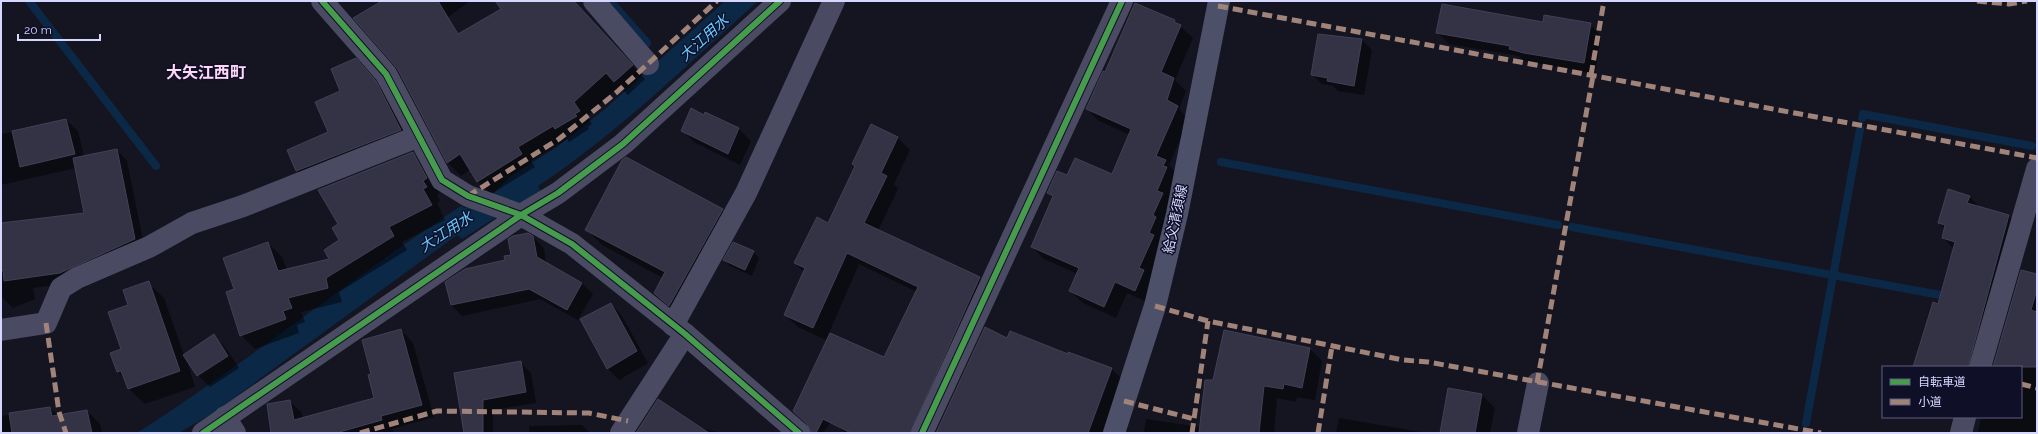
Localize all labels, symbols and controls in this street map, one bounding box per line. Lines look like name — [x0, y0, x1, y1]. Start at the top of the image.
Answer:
water label: 大江用水 — [676, 10, 734, 65]
scale bar — [18, 16, 100, 42]
text: 20 m — [24, 23, 52, 37]
district label: 大矢江西町 — [166, 63, 246, 82]
street label: 給父清須線 — [1160, 183, 1190, 255]
water label: 大江用水 — [416, 207, 478, 256]
legend — [1882, 366, 2022, 418]
text: 自転車道 — [1918, 375, 1966, 389]
text: 小道 — [1918, 395, 1942, 409]

